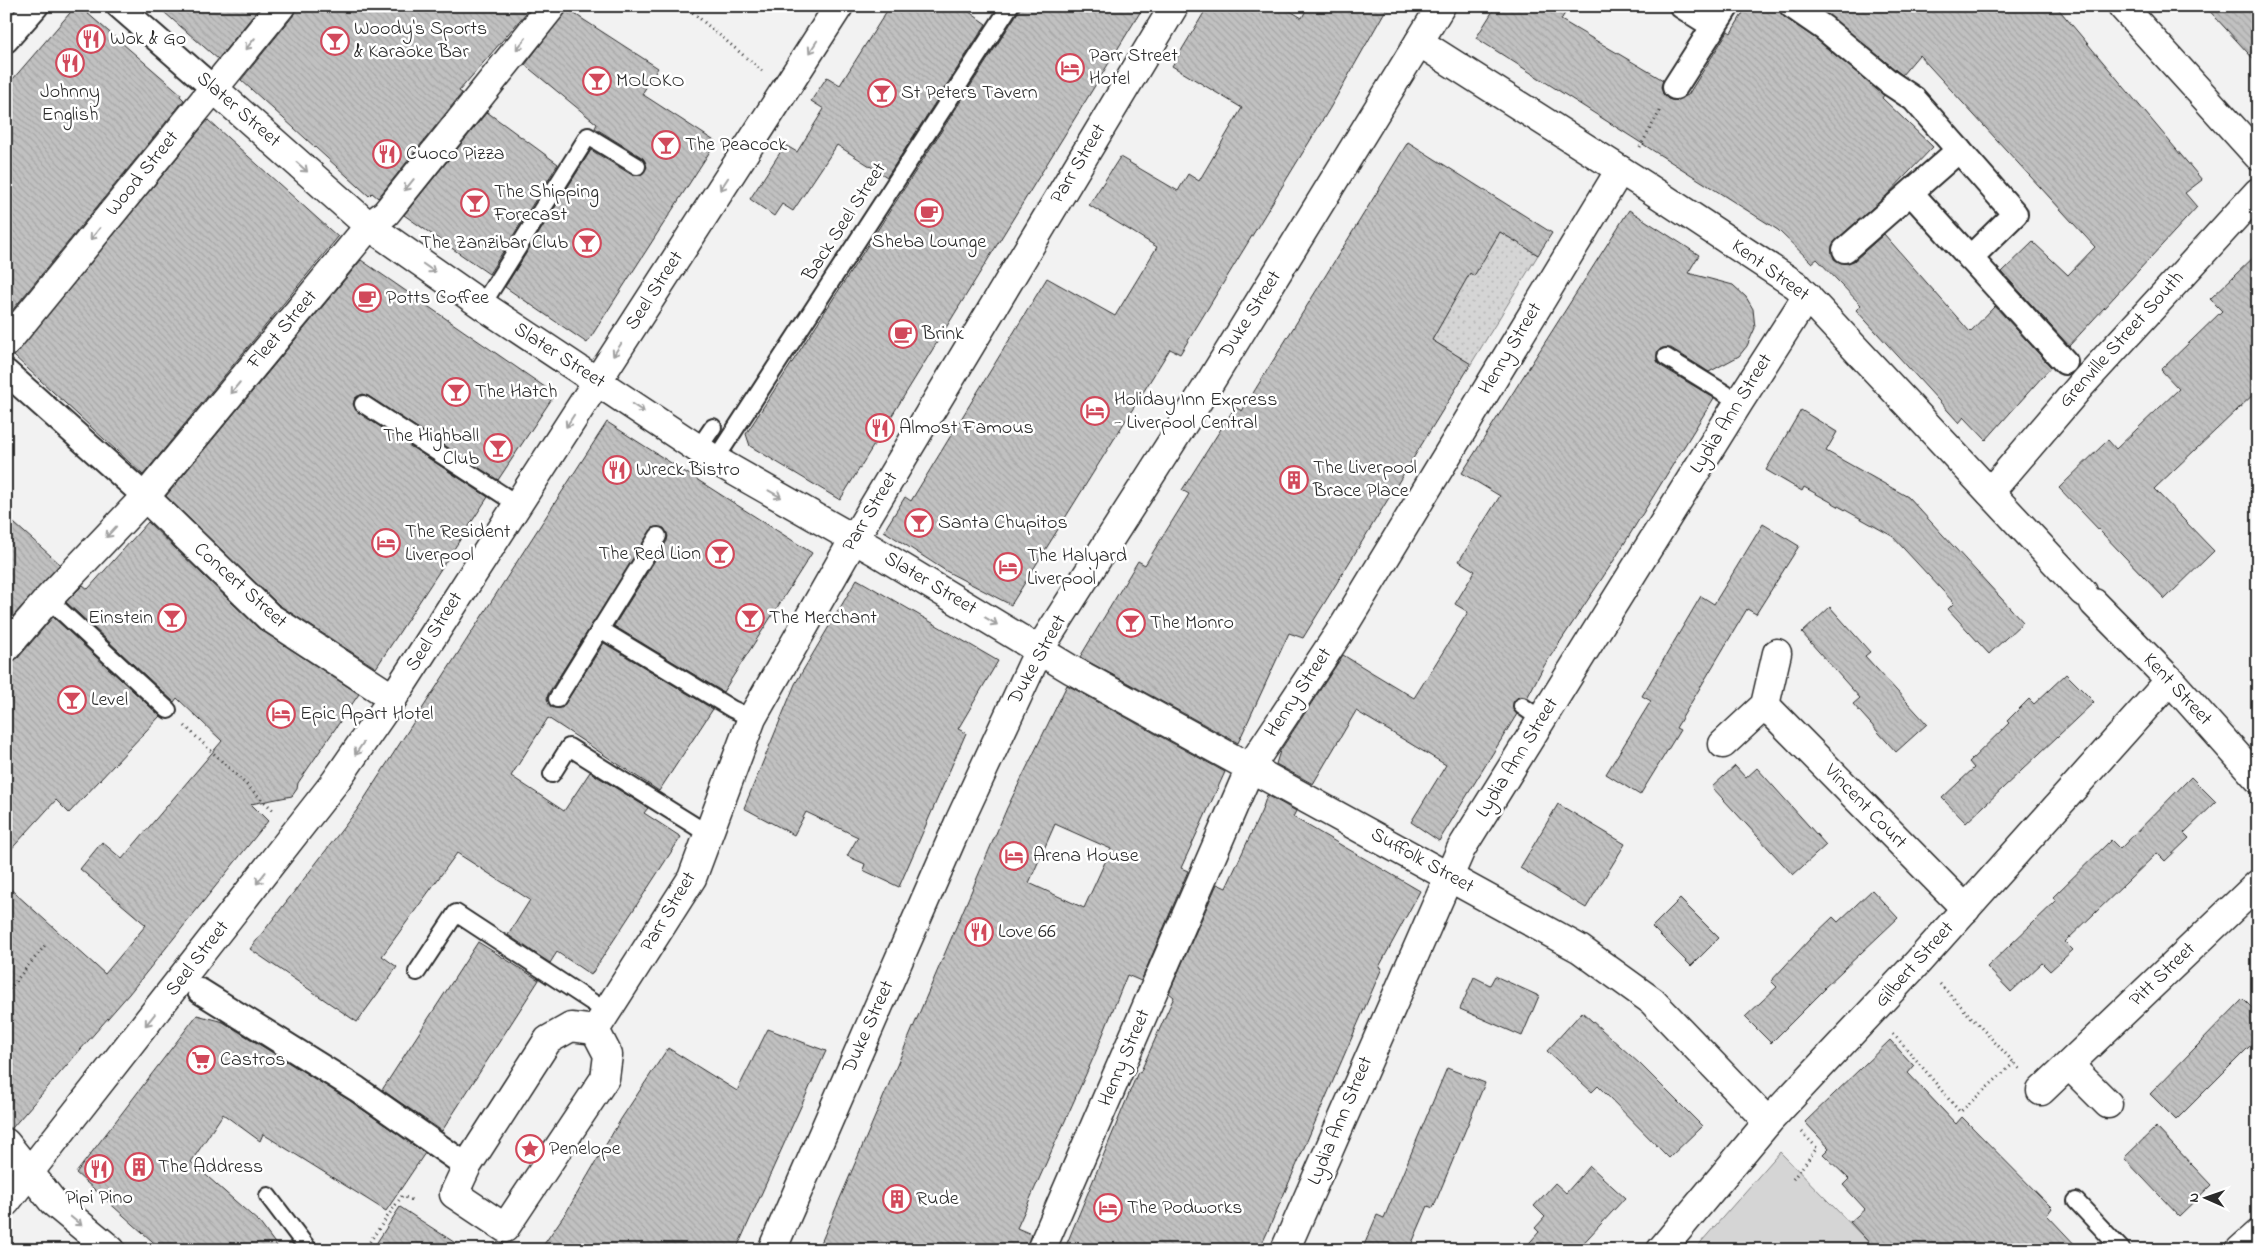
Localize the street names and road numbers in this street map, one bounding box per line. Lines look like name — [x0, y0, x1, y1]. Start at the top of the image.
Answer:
street label: Slater Street — [189, 65, 287, 155]
street label: Parr Street — [1044, 118, 1114, 210]
street label: Wood Street — [99, 125, 187, 223]
street label: Back Seel Street — [795, 157, 894, 288]
street label: Kent Street — [1725, 233, 1815, 310]
street label: Seel Street — [618, 245, 692, 336]
street label: Duke Street — [1212, 265, 1290, 366]
street label: Grenville Street South — [2052, 265, 2192, 415]
street label: Fleet Street — [240, 284, 325, 377]
street label: Henry Street — [1472, 297, 1550, 401]
street label: Slater Street — [507, 315, 611, 397]
street label: Lydia Ann Street — [1683, 348, 1781, 480]
street label: Parr Street — [836, 466, 906, 558]
street label: Concert Street — [187, 536, 294, 636]
street label: Slater Street — [878, 545, 982, 623]
street label: Seel Street — [399, 586, 471, 678]
street label: Duke Street — [1001, 609, 1075, 711]
street label: Henry Street — [1258, 642, 1340, 744]
street label: Kent Street — [2135, 647, 2219, 733]
street label: Lydia Ann Street — [1469, 692, 1567, 824]
street label: Vincent Court — [1816, 757, 1913, 856]
street label: Suffolk Street — [1365, 821, 1479, 902]
street label: Parr Street — [634, 866, 704, 958]
street label: Seel Street — [159, 915, 237, 1003]
street label: Gilbert Street — [1868, 915, 1962, 1015]
street label: Pitt Street — [2123, 936, 2203, 1014]
street label: Duke Street — [835, 976, 903, 1079]
street label: Henry Street — [1091, 1005, 1159, 1111]
street label: Lydia Ann Street — [1301, 1052, 1381, 1190]

